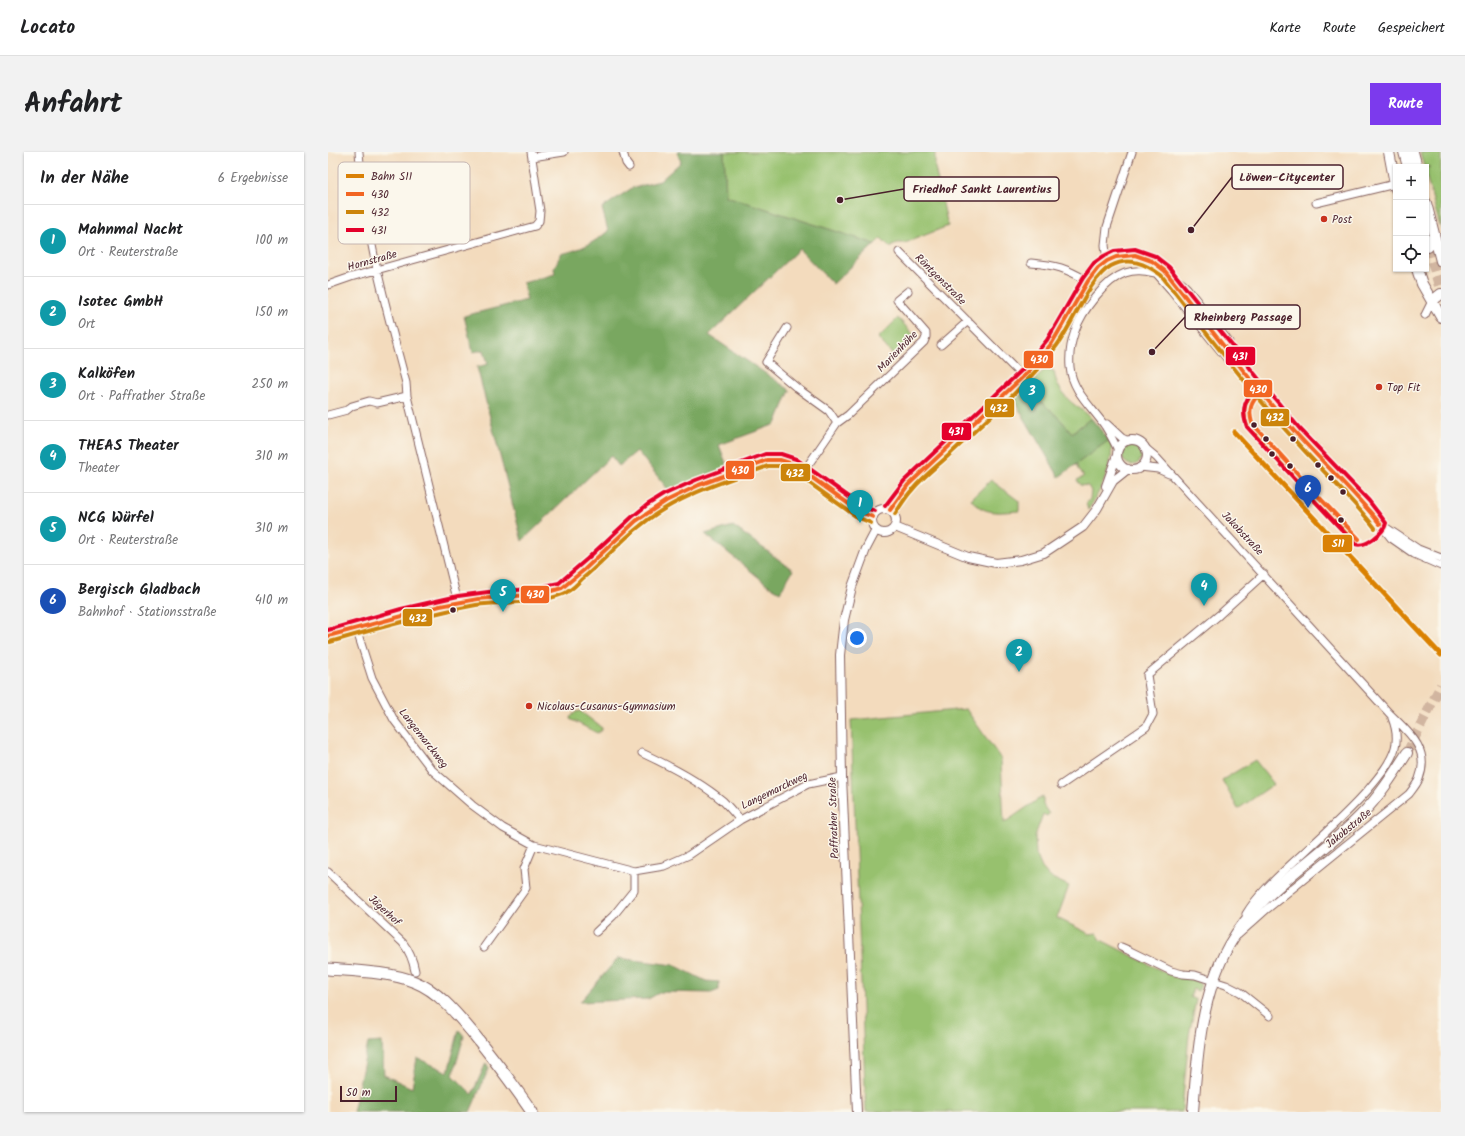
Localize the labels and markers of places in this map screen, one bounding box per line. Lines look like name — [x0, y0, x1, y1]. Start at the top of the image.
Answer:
callout: Löwen-Citycenter — [1232, 165, 1343, 189]
callout: Friedhof Sankt Laurentius — [904, 177, 1059, 201]
place label: Post — [1332, 211, 1353, 229]
marker: Post — [1319, 214, 1329, 224]
callout: Rheinberg Passage — [1185, 305, 1300, 329]
pin: 3 — [1019, 378, 1045, 411]
place label: Top Fit — [1387, 379, 1421, 397]
marker: Top Fit — [1374, 382, 1384, 392]
unlabelled marker — [1249, 420, 1259, 430]
unlabelled marker — [1261, 434, 1271, 444]
unlabelled marker — [1288, 434, 1298, 444]
unlabelled marker — [1267, 449, 1277, 459]
unlabelled marker — [1313, 460, 1323, 470]
unlabelled marker — [1285, 461, 1295, 471]
unlabelled marker — [1326, 473, 1336, 483]
pin: 6 — [1295, 475, 1321, 508]
unlabelled marker — [1338, 487, 1348, 497]
pin: 1 — [847, 490, 873, 523]
unlabelled marker — [1336, 515, 1346, 525]
pin: 4 — [1191, 573, 1217, 606]
pin: 5 — [490, 579, 516, 612]
unlabelled marker — [448, 605, 458, 615]
pin: 2 — [1006, 639, 1032, 672]
place label: Nicolaus-Cusanus-Gymnasium — [537, 698, 676, 716]
marker: Nicolaus-Cusanus-Gymnasium — [524, 701, 534, 711]

